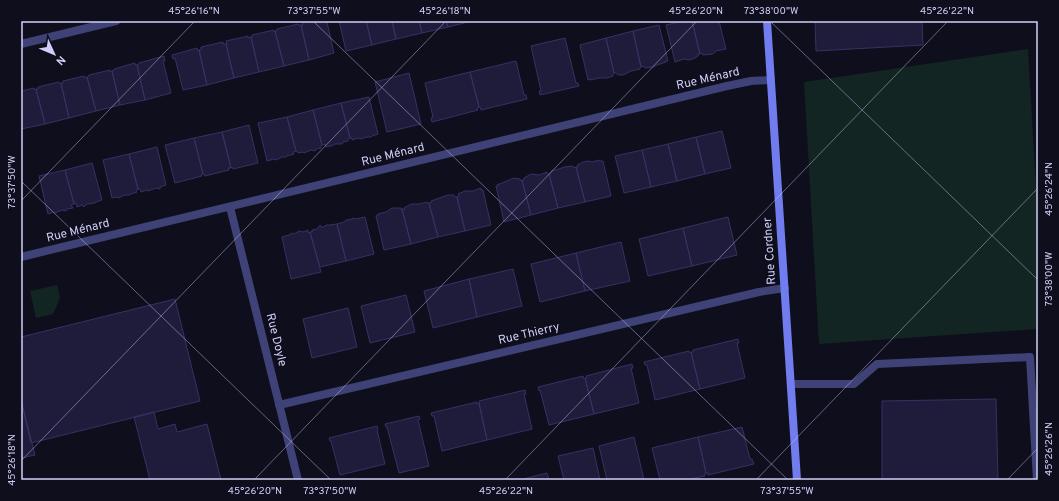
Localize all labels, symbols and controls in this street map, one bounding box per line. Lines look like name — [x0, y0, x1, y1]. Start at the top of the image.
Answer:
text: 45°26'16"N — [168, 5, 220, 18]
text: 73°37'55"W — [287, 5, 341, 18]
text: 45°26'18"N — [419, 5, 471, 18]
text: 45°26'20"N — [669, 5, 723, 18]
text: 73°38'00"W — [744, 5, 798, 18]
text: 45°26'22"N — [920, 5, 974, 18]
north arrow — [34, 34, 74, 74]
text: N — [53, 53, 68, 68]
street label: Rue Ménard — [675, 64, 741, 94]
street label: Rue Ménard — [360, 139, 426, 171]
text: 73°37'50"W — [6, 155, 19, 209]
text: 45°26'24"N — [1043, 162, 1056, 216]
street label: Rue Ménard — [45, 215, 111, 247]
street label: Rue Cordner — [760, 216, 780, 285]
text: 73°38'00"W — [1043, 252, 1056, 306]
street label: Rue Doyle — [262, 312, 290, 368]
street label: Rue Thierry — [497, 319, 561, 349]
text: 45°26'26"N — [1043, 422, 1056, 476]
text: 45°26'18"N — [6, 434, 19, 486]
text: 45°26'20"N — [228, 485, 282, 498]
text: 73°37'50"W — [303, 485, 357, 498]
text: 45°26'22"N — [479, 485, 533, 498]
text: 73°37'55"W — [760, 485, 814, 498]

